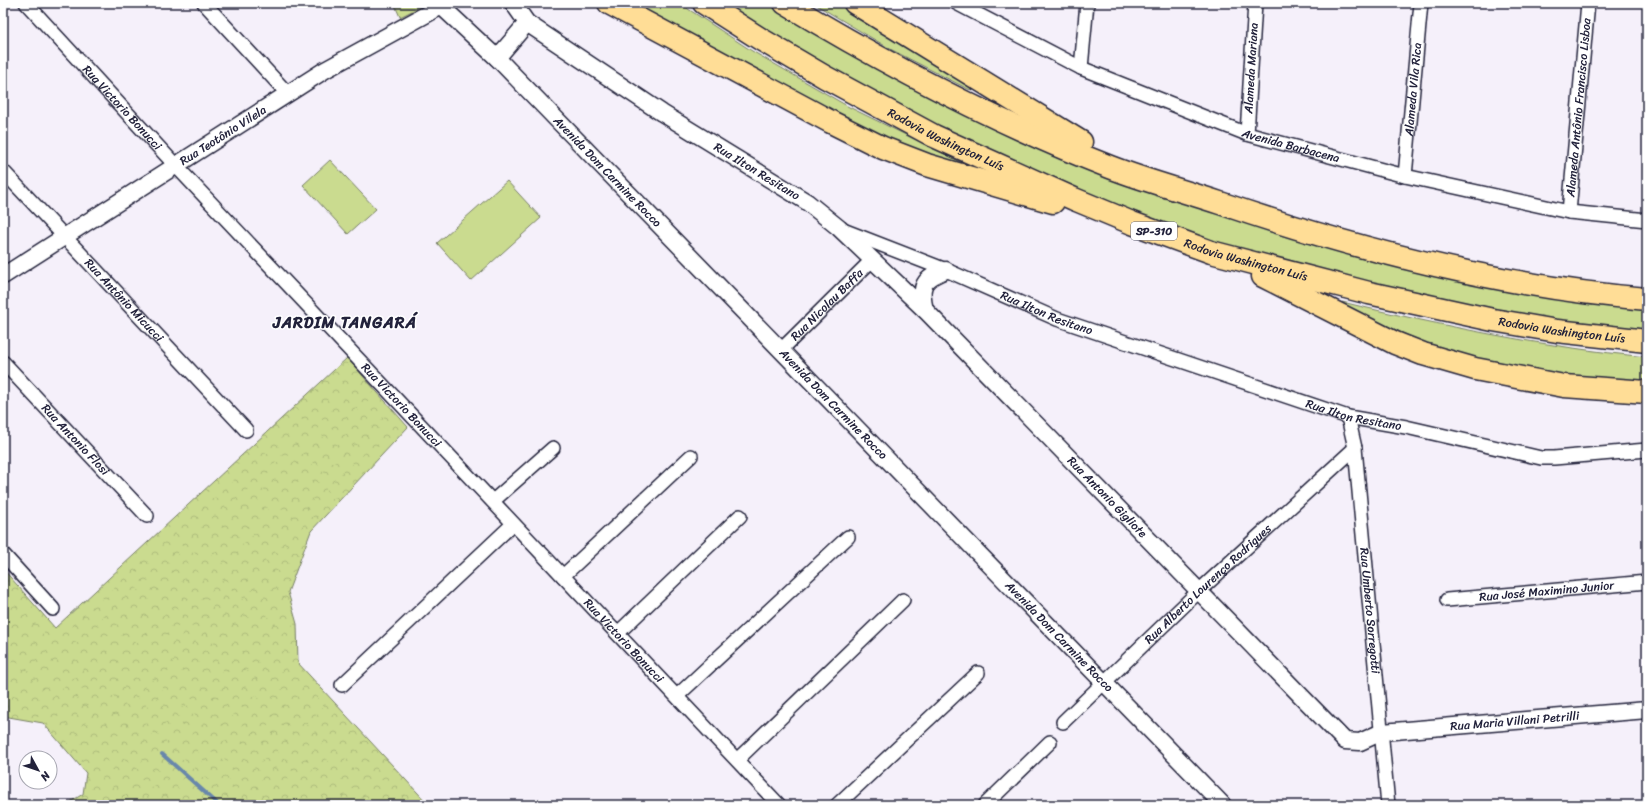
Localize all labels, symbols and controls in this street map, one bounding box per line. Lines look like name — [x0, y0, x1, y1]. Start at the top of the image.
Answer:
street label: Alameda Antônio Francisco Lisboa — [1559, 16, 1598, 199]
street label: Alameda Mariana — [1237, 22, 1265, 115]
street label: Alameda Vila Rica — [1398, 42, 1428, 138]
street label: Rua Victorio Bonucci — [77, 60, 168, 156]
street label: Rua Teotônio Vilela — [175, 99, 271, 172]
street label: Rodovia Washington Luís — [883, 102, 1008, 177]
street label: Avenida Dom Carmine Rocco — [547, 110, 667, 233]
street label: Avenida Barbacena — [1238, 122, 1342, 169]
street label: Rua Ilton Resitano — [709, 136, 804, 206]
road number: SP-310 — [1131, 222, 1177, 240]
street label: Rodovia Washington Luís — [1181, 232, 1310, 288]
street label: Rua Antônio Micucci — [79, 253, 170, 348]
street label: Rua Nicolau Baffa — [785, 262, 869, 346]
street label: Rua Ilton Resitano — [997, 284, 1096, 341]
district label: JARDIM TANGARÁ — [272, 308, 419, 337]
street label: Rodovia Washington Luís — [1497, 310, 1626, 349]
street label: Avenida Dom Carmine Rocco — [773, 342, 893, 465]
street label: Rua Victorio Bonucci — [356, 357, 448, 453]
street label: Rua Ilton Resitano — [1303, 393, 1403, 437]
street label: Rua Antonio Flosi — [36, 398, 115, 481]
street label: Rua Antonio Gigliote — [1062, 451, 1153, 543]
street label: Rua Alberto Lourenço Rodrigues — [1139, 518, 1277, 650]
street label: Rua Umberto Sorregotti — [1353, 547, 1387, 675]
street label: Rua José Maximino Junior — [1478, 574, 1616, 608]
street label: Avenida Dom Carmine Rocco — [999, 575, 1119, 697]
street label: Rua Victorio Bonucci — [578, 593, 670, 689]
street label: Rua Maria Villani Petrilli — [1449, 705, 1581, 737]
north arrow — [18, 750, 58, 790]
text: N — [35, 766, 56, 785]

